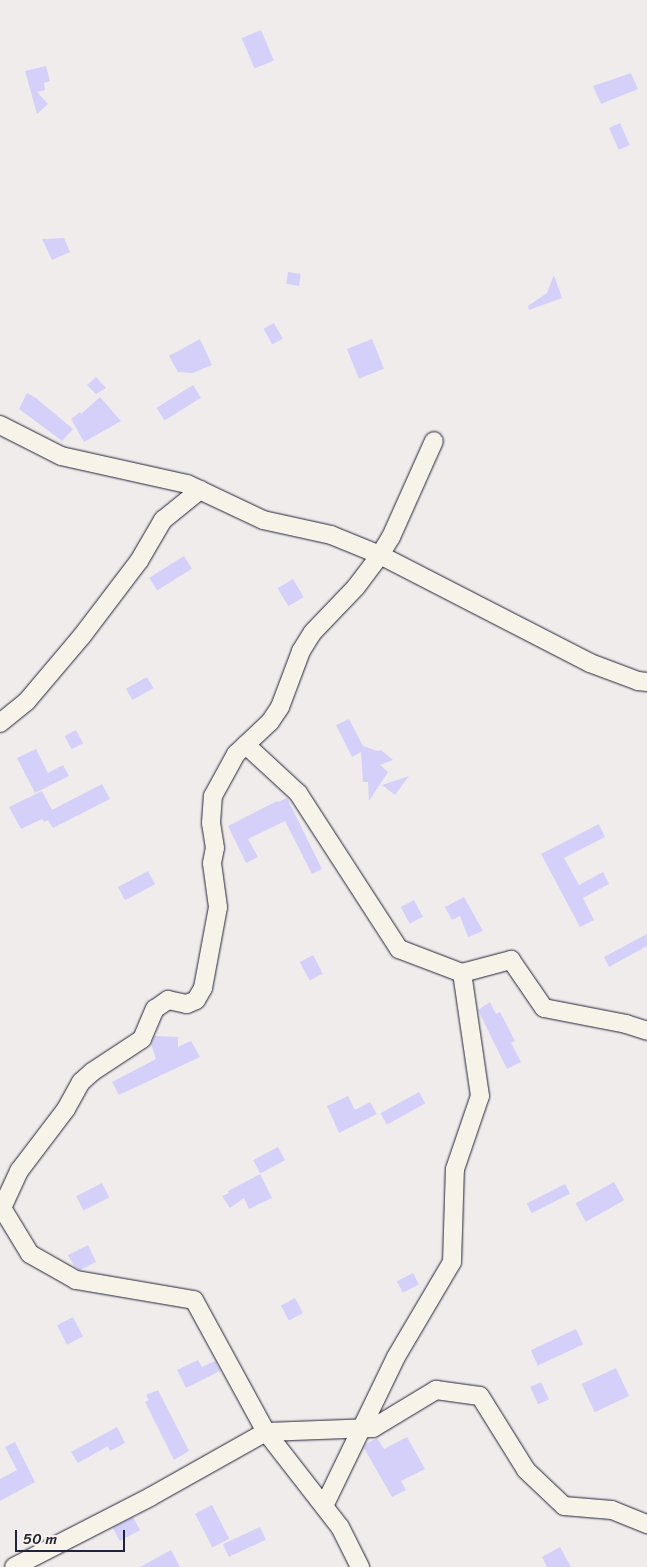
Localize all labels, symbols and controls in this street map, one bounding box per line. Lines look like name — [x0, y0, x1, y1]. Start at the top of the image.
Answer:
scale bar — [18, 1520, 128, 1552]
text: 50 m — [23, 1526, 57, 1552]

